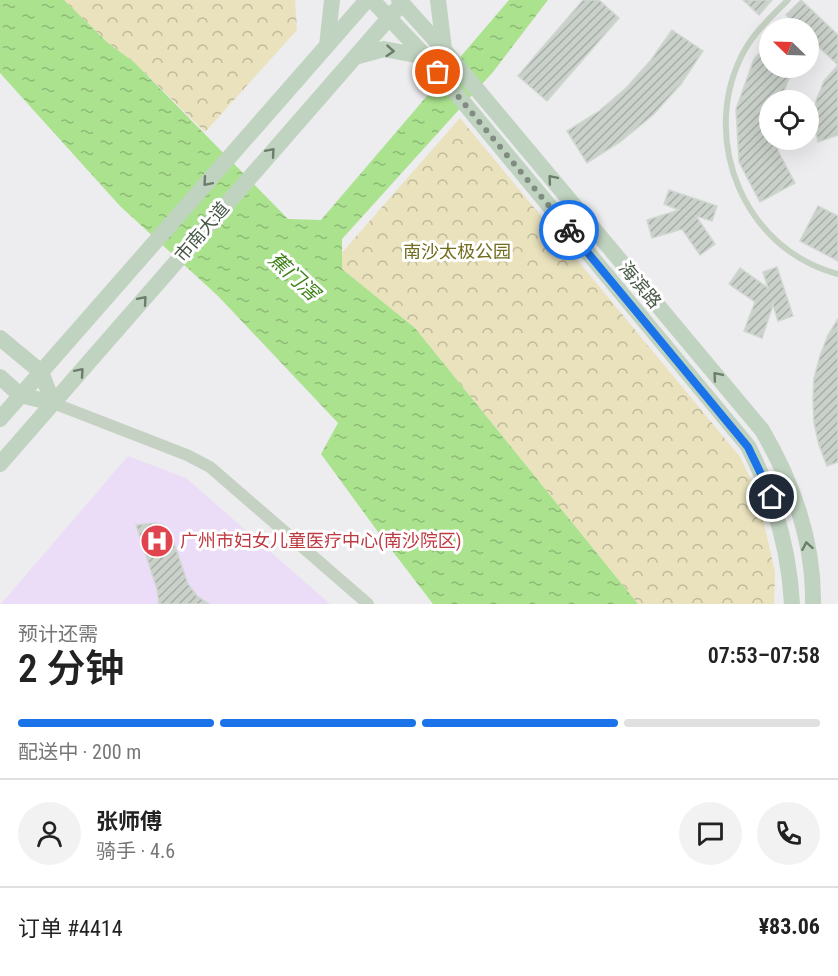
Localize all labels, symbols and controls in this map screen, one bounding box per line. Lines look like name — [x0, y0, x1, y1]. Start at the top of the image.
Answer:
north arrow — [759, 18, 819, 78]
map controls — [759, 18, 819, 150]
one-way arrow — [385, 44, 394, 57]
pin — [412, 46, 463, 97]
icon: bag — [421, 55, 454, 88]
button: locate — [759, 90, 819, 150]
one-way arrow — [264, 149, 275, 159]
one-way arrow — [203, 175, 214, 186]
one-way arrow — [548, 175, 559, 186]
street label: 市南大道 — [170, 198, 233, 266]
courier — [539, 200, 599, 260]
icon: bike — [553, 214, 586, 247]
park label: 南沙太极公园 — [403, 241, 511, 262]
water label: 蕉门滘 — [264, 247, 326, 307]
street label: 海滨路 — [615, 257, 666, 312]
one-way arrow — [136, 296, 147, 307]
one-way arrow — [73, 368, 84, 379]
one-way arrow — [714, 372, 725, 383]
pin — [746, 471, 797, 522]
icon: home — [755, 480, 788, 513]
hospital icon: 广州市妇女儿童医疗中心(南沙院区) — [139, 523, 175, 559]
place label: 广州市妇女儿童医疗中心(南沙院区) — [180, 530, 461, 552]
one-way arrow — [801, 541, 814, 551]
text: 预计还需 — [18, 622, 98, 646]
text: 07:53–07:58 — [708, 643, 820, 668]
text: 2 分钟 — [18, 646, 125, 692]
text: 配送中 · 200 m — [18, 740, 141, 764]
button: person — [18, 802, 81, 865]
button: chat — [679, 802, 742, 865]
button: phone — [757, 802, 820, 865]
text: 张师傅 — [96, 809, 162, 834]
text: 骑手 · 4.6 — [96, 839, 175, 863]
text: ¥83.06 — [759, 914, 820, 939]
text: 订单 #4414 — [18, 916, 123, 941]

